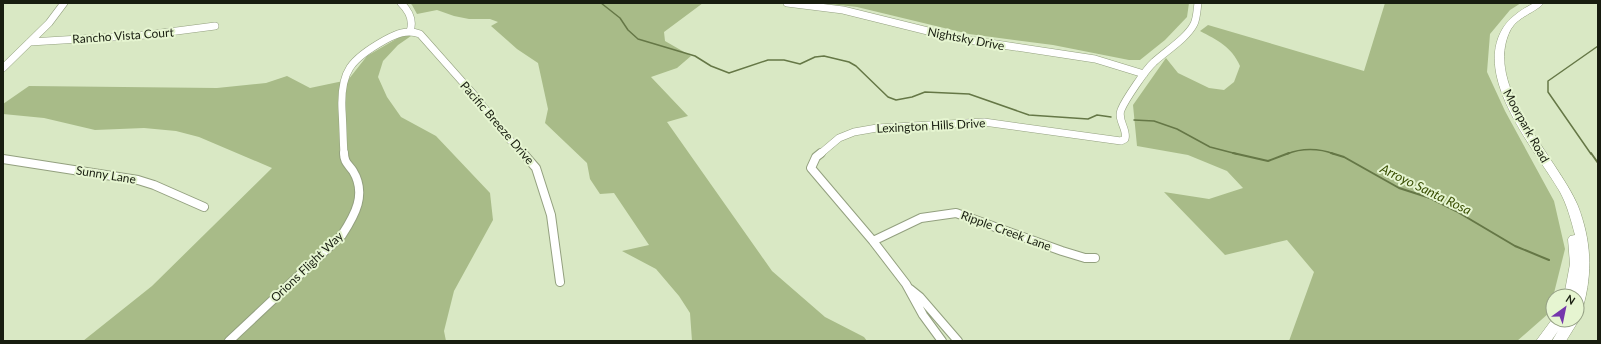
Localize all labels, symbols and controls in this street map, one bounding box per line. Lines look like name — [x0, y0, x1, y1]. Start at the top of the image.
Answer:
street label: Rancho Vista Court — [72, 24, 175, 47]
street label: Nightsky Drive — [926, 24, 1006, 53]
street label: Pacific Breeze Drive — [457, 78, 537, 167]
street label: Moorpark Road — [1500, 86, 1553, 165]
street label: Lexington Hills Drive — [876, 115, 986, 136]
water label: Arroyo Santa Rosa — [1377, 160, 1474, 218]
street label: Sunny Lane — [75, 162, 137, 187]
street label: Ripple Creek Lane — [959, 207, 1053, 254]
street label: Orions Flight Way — [267, 228, 347, 305]
north arrow — [1545, 288, 1585, 328]
text: N — [1564, 291, 1578, 307]

